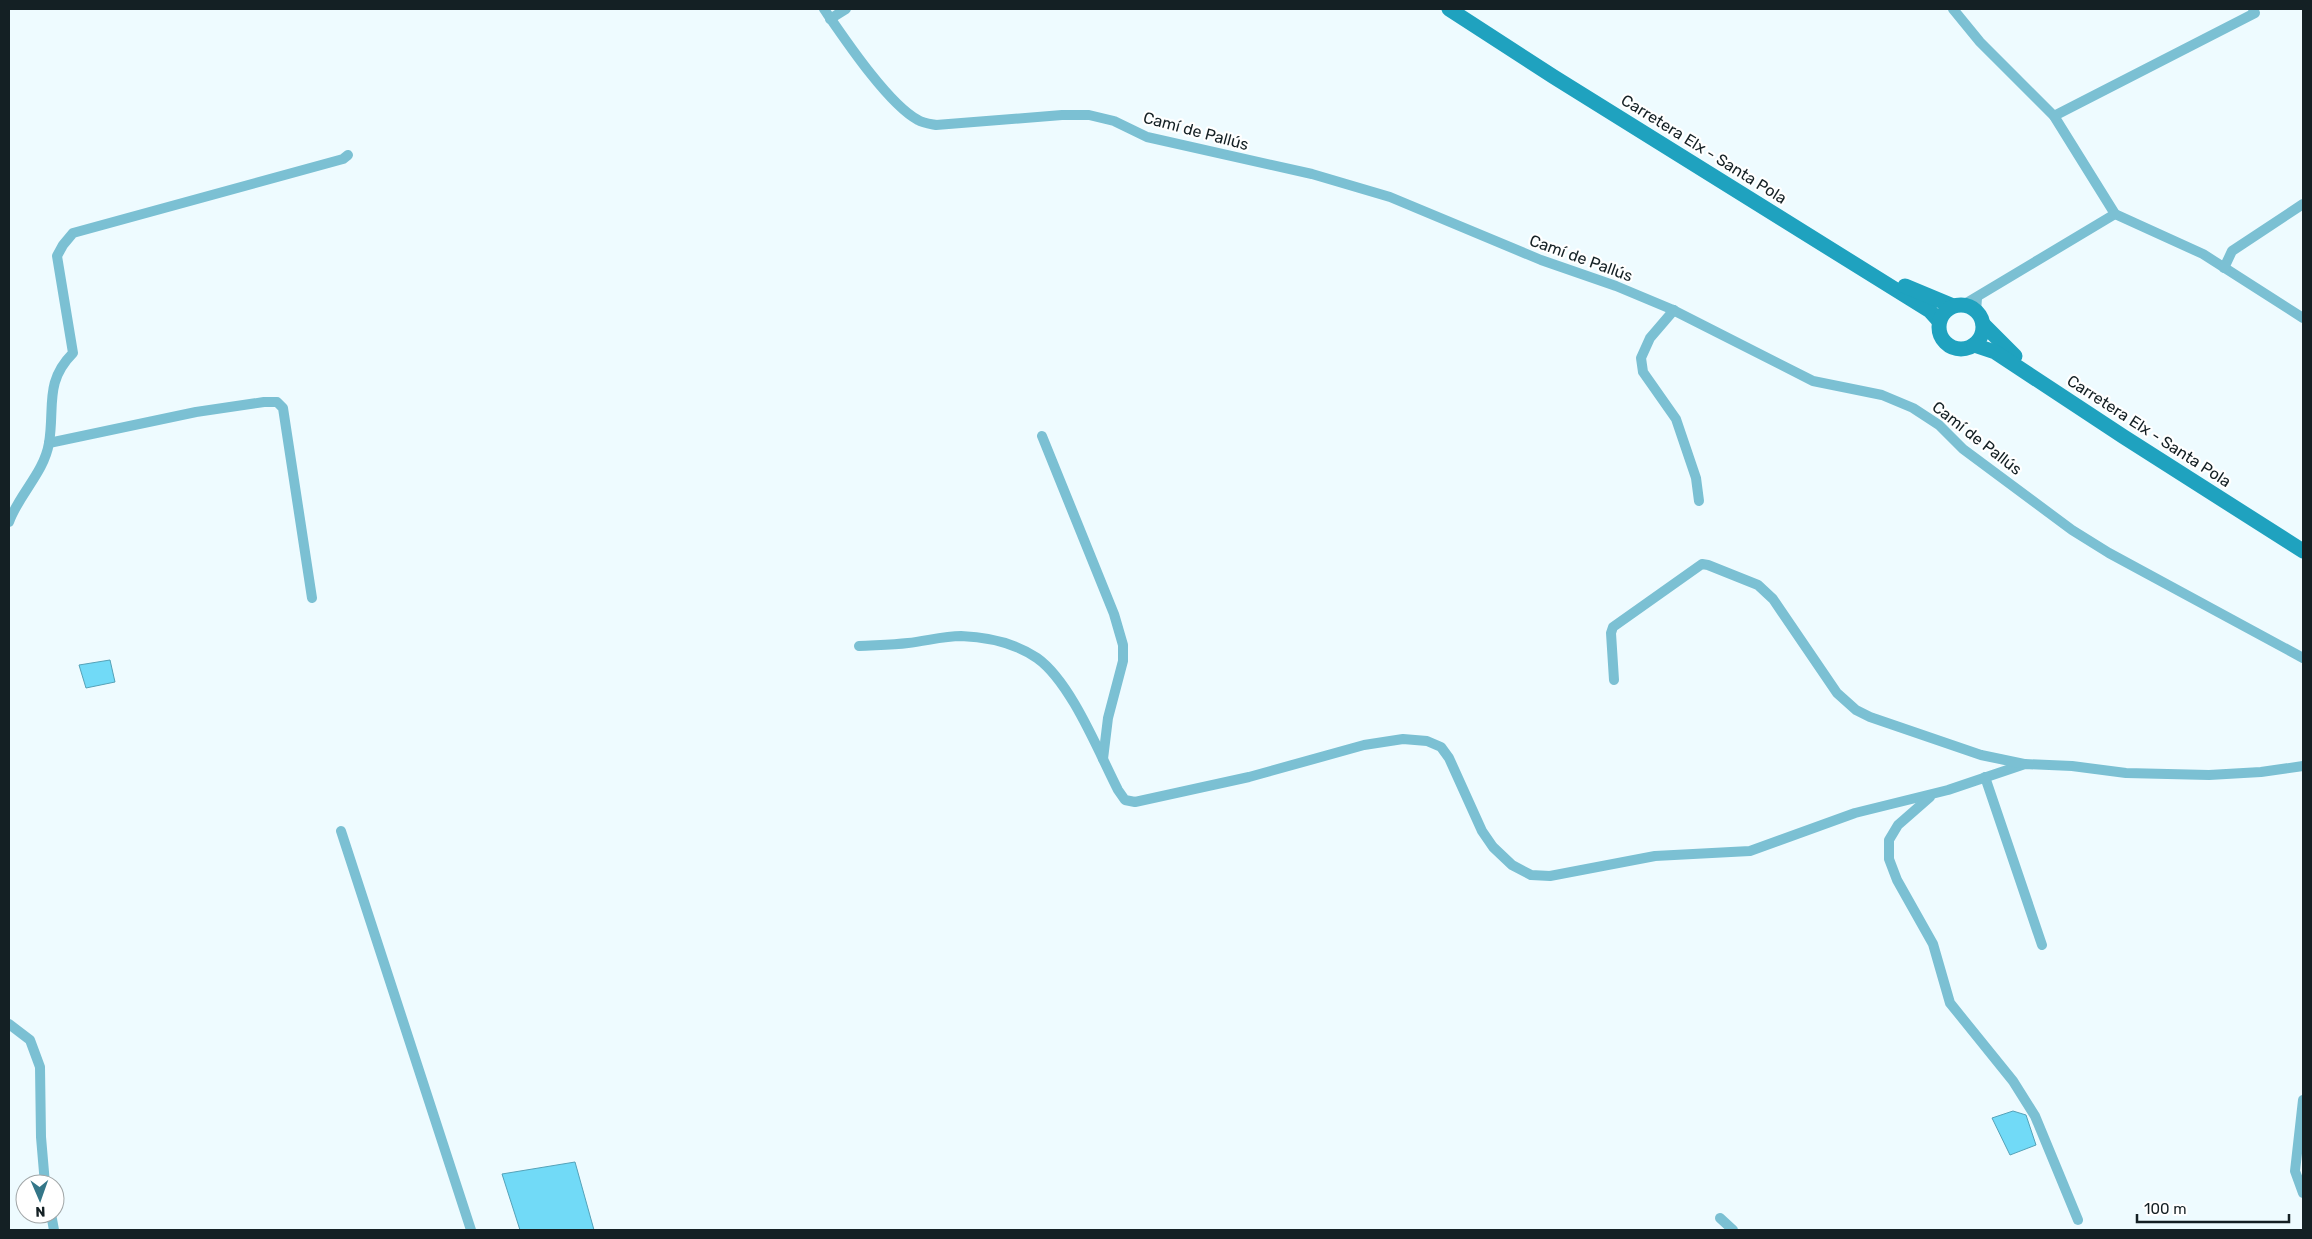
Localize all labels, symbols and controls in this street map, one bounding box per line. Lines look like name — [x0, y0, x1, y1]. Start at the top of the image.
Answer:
street label: Carretera Elx - Santa Pola — [1618, 90, 1790, 208]
street label: Camí de Pallús — [1141, 108, 1251, 154]
street label: Camí de Pallús — [1527, 231, 1635, 285]
street label: Carretera Elx - Santa Pola — [2063, 371, 2235, 491]
street label: Camí de Pallús — [1928, 397, 2026, 479]
north arrow — [15, 1174, 65, 1224]
scale bar — [2137, 1192, 2290, 1224]
text: 100 m — [2144, 1200, 2186, 1218]
text: N — [35, 1203, 46, 1220]

